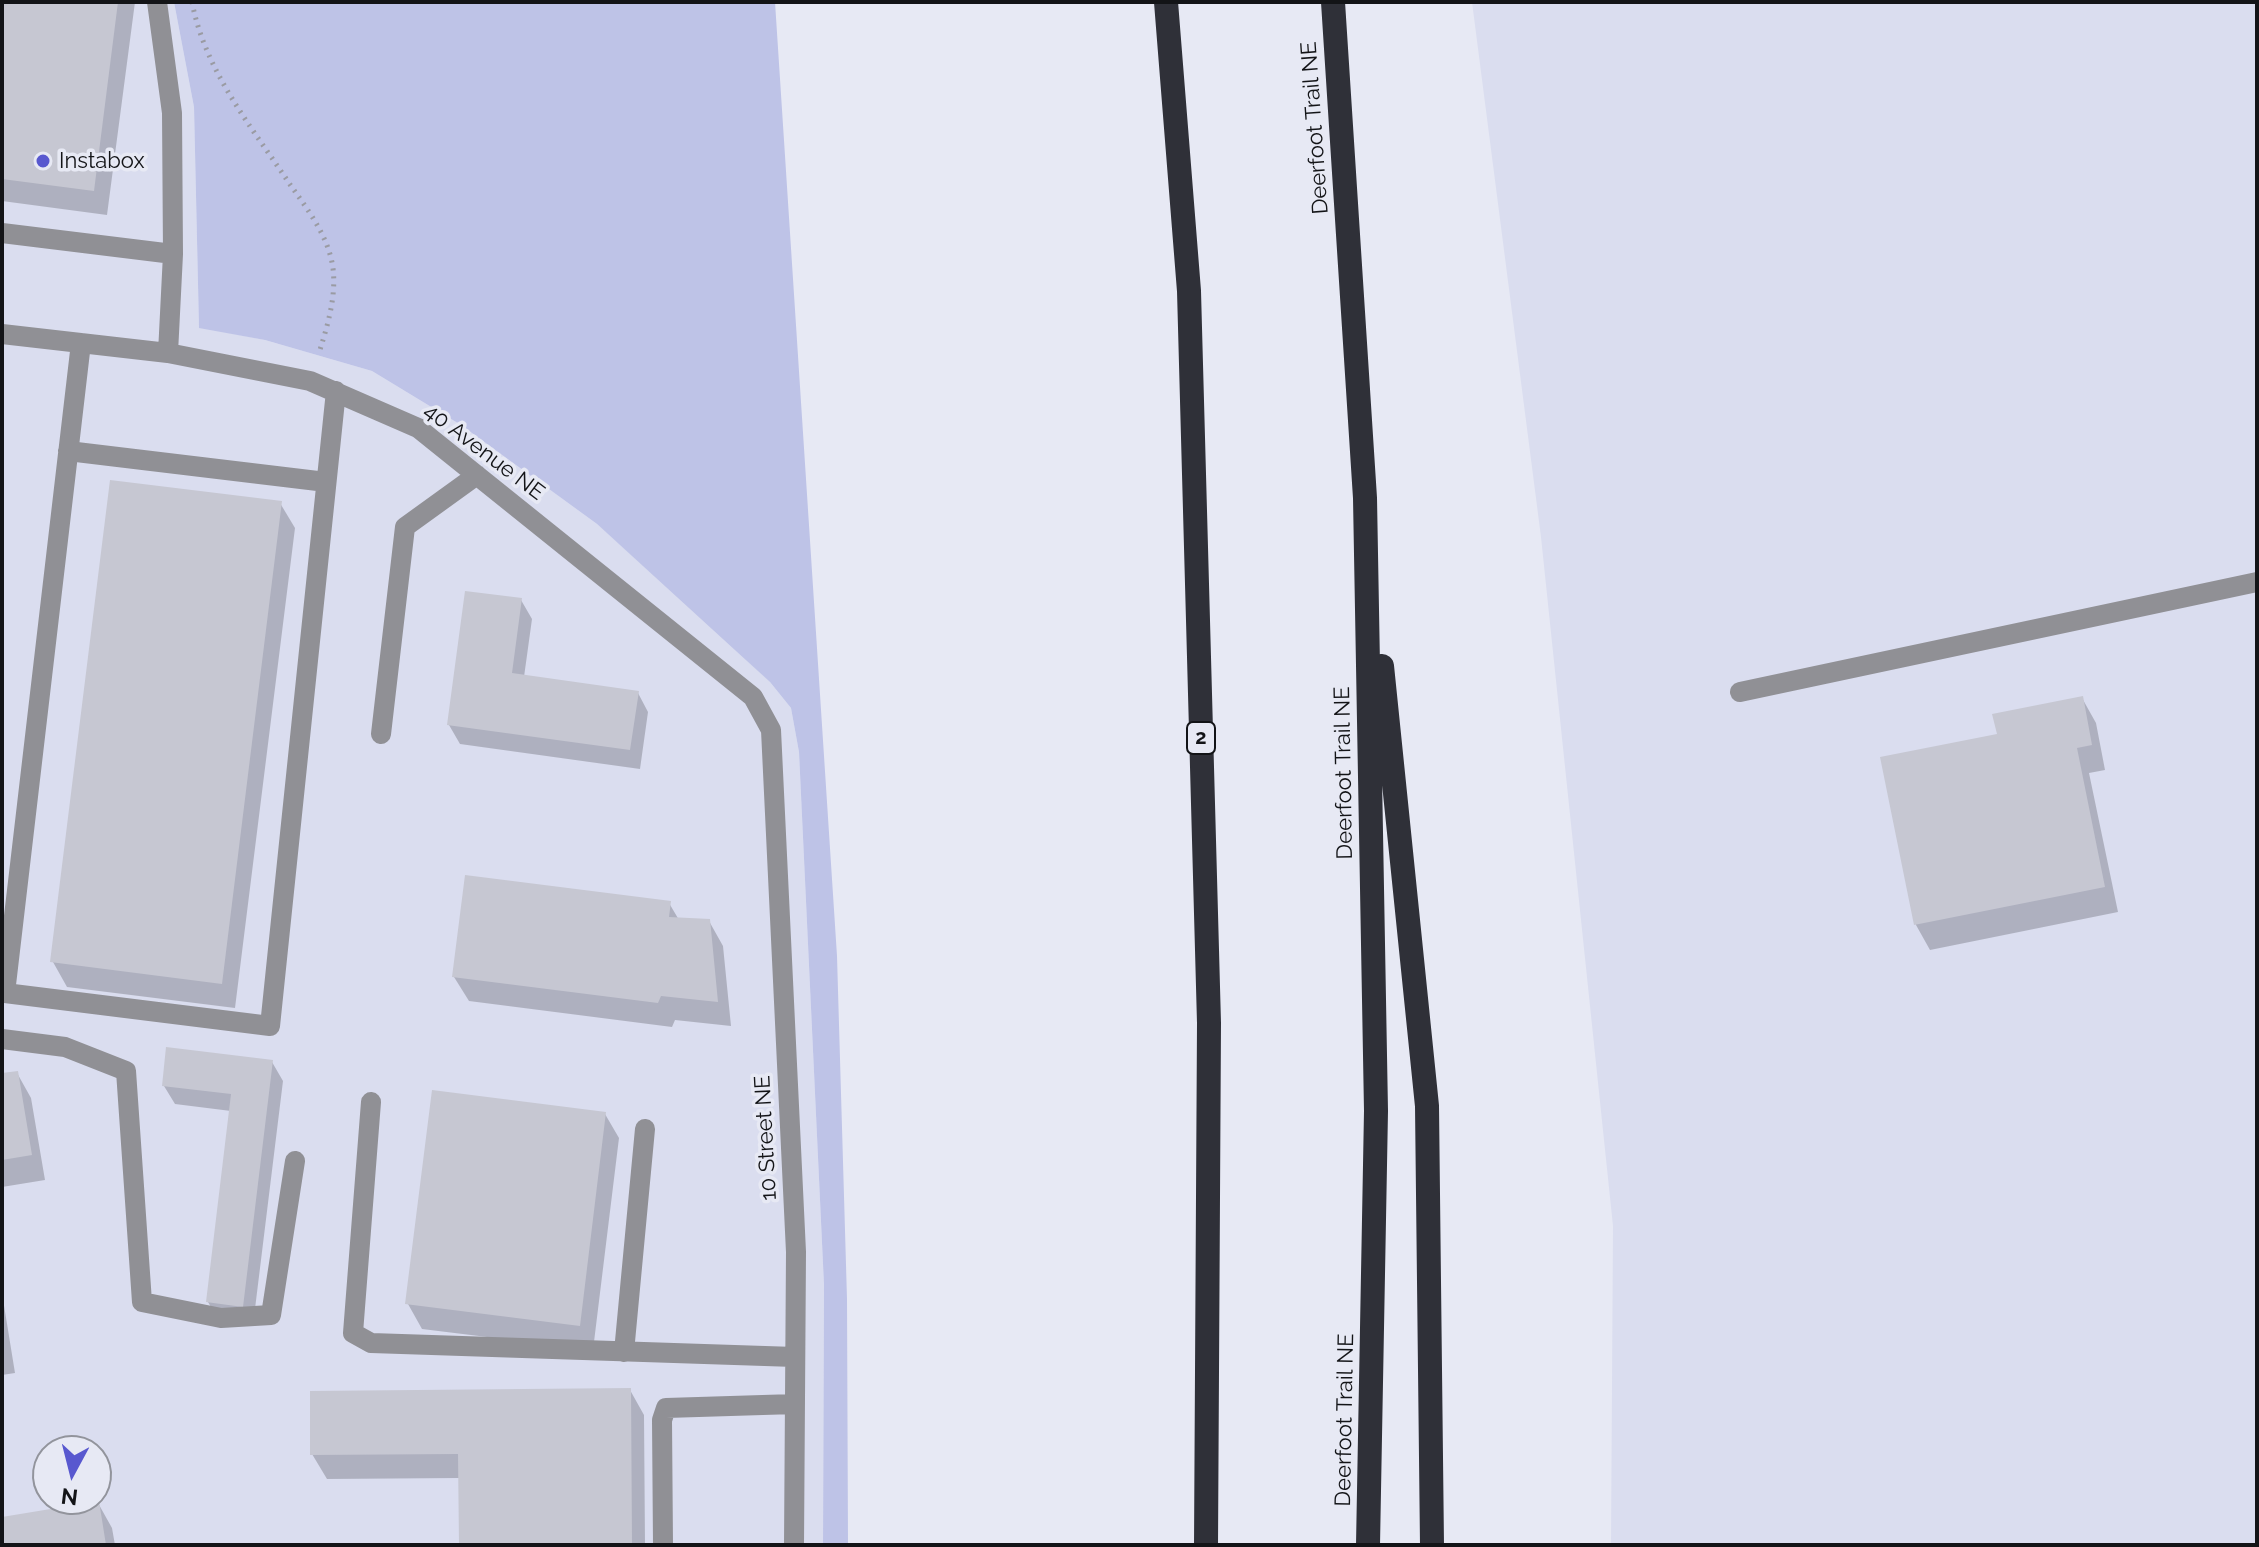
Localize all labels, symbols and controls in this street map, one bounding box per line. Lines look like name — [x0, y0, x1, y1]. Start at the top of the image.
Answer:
street label: Deerfoot Trail NE — [1296, 41, 1334, 215]
place label: Instabox — [59, 148, 145, 174]
marker: Instabox — [34, 152, 52, 170]
street label: 40 Avenue NE — [418, 398, 550, 506]
street label: Deerfoot Trail NE — [1329, 686, 1359, 860]
road number: 2 — [1187, 722, 1215, 754]
street label: 10 Street NE — [750, 1075, 782, 1201]
street label: Deerfoot Trail NE — [1330, 1333, 1360, 1507]
north arrow — [32, 1435, 112, 1515]
text: N — [59, 1483, 79, 1511]

